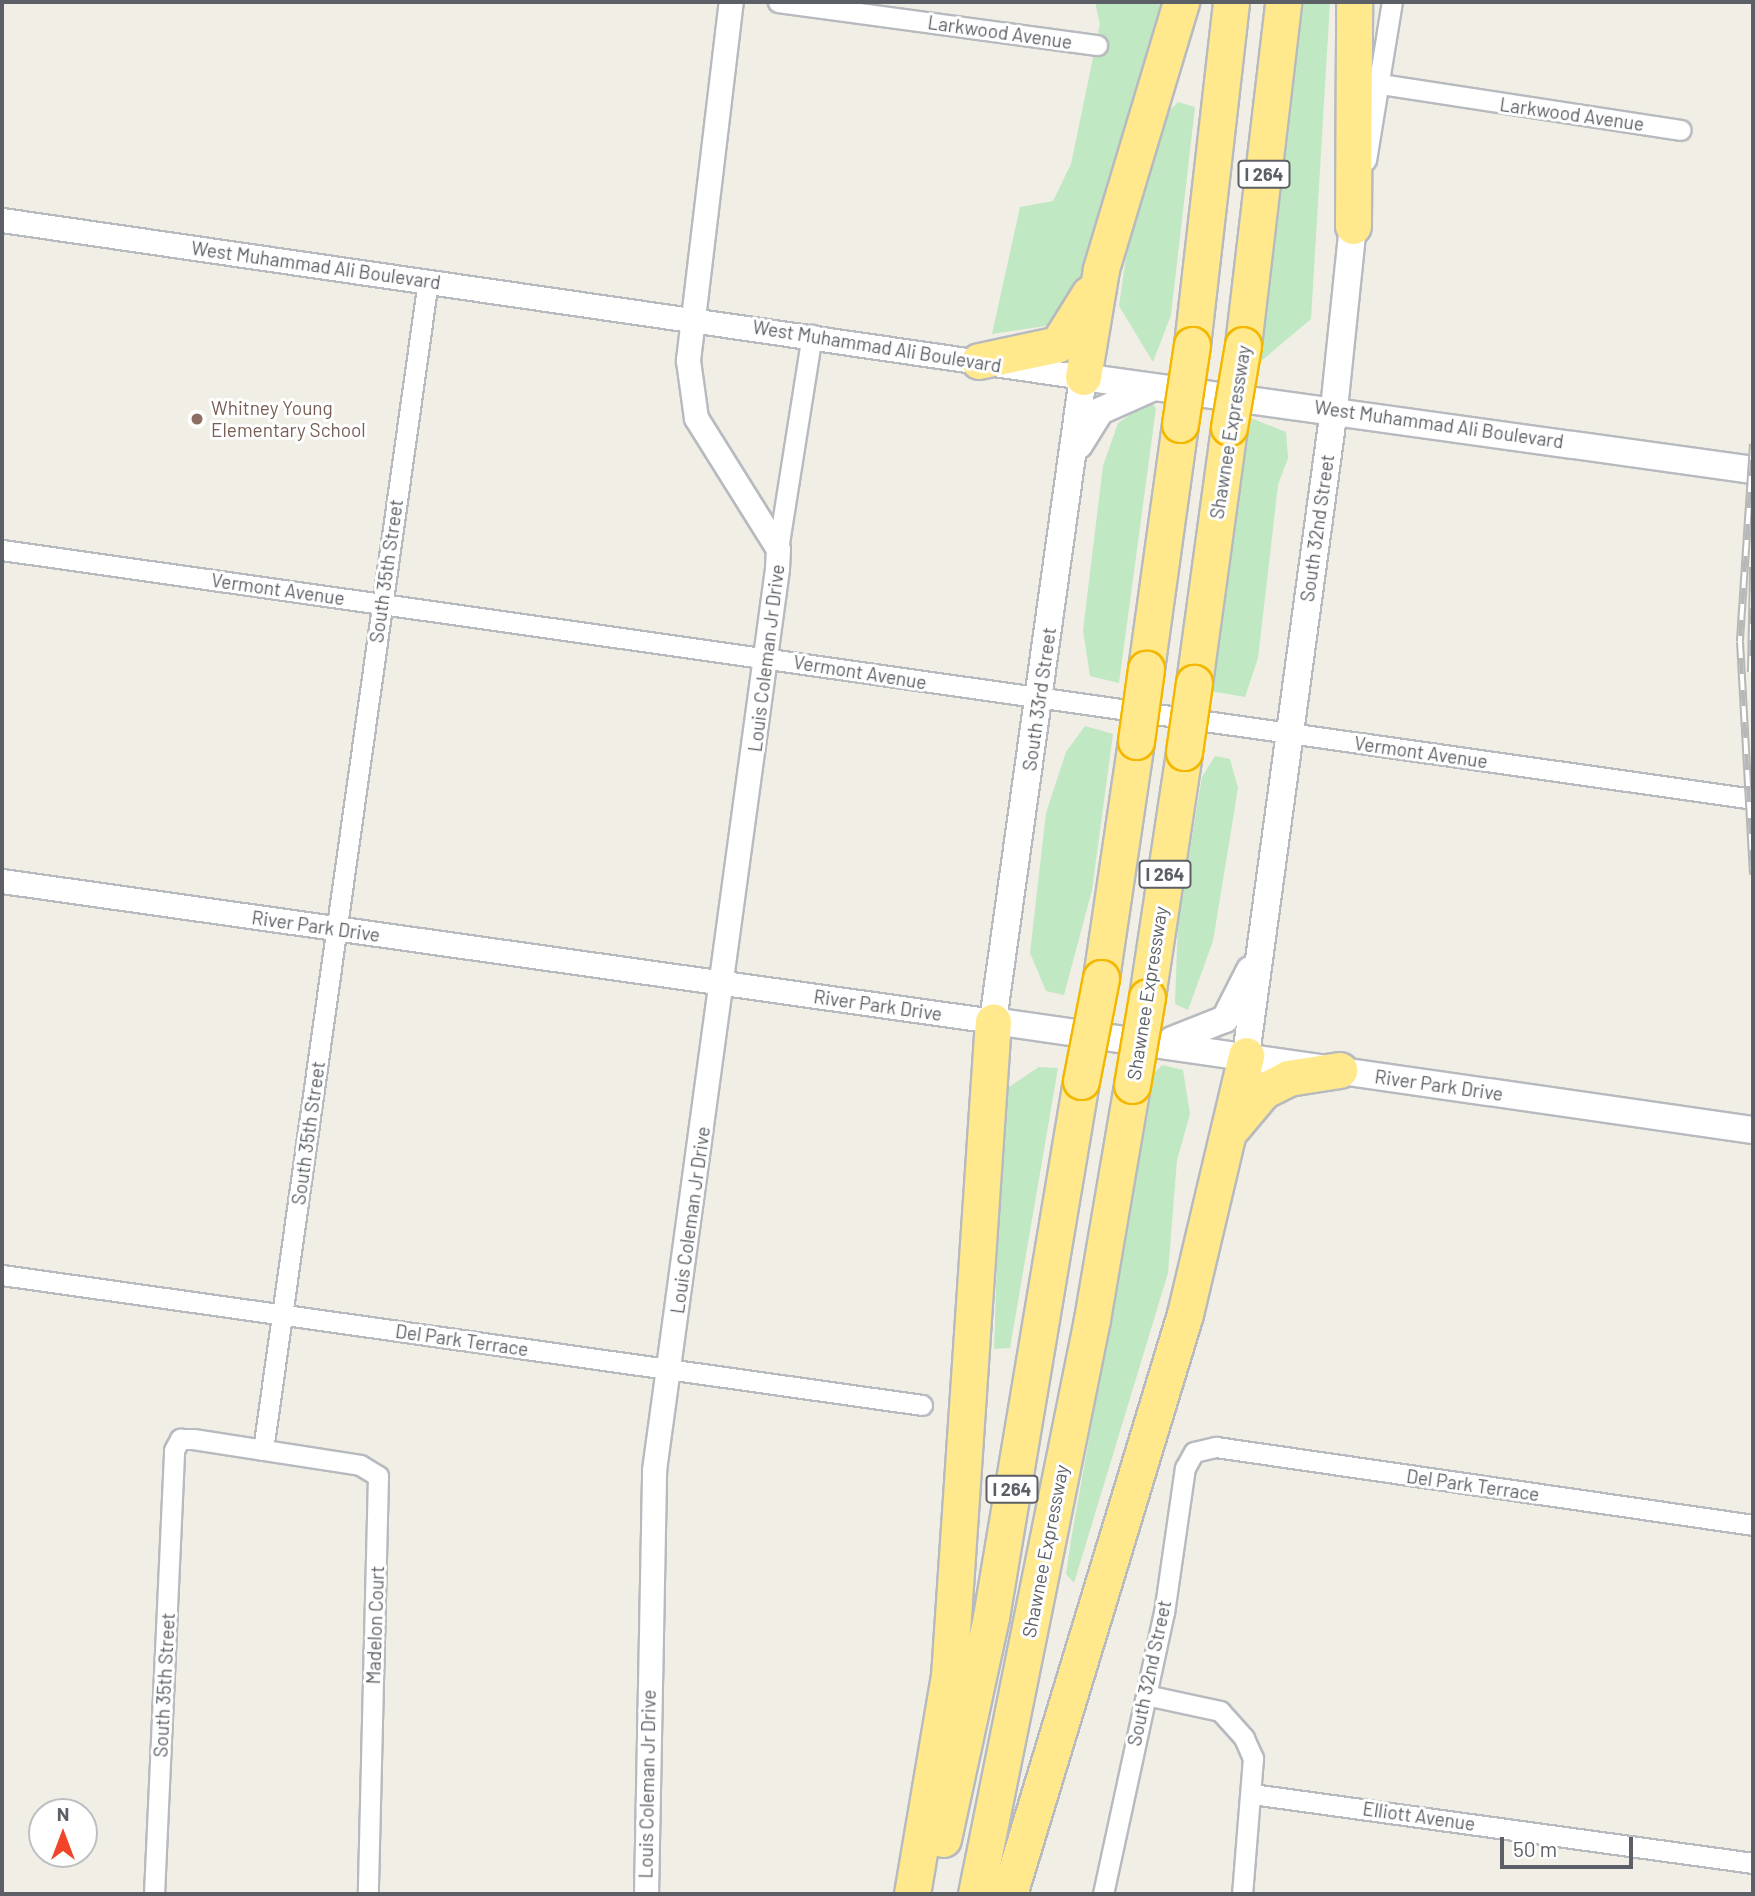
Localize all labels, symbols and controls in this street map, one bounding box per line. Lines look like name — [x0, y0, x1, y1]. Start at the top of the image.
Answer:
street label: Larkwood Avenue — [926, 11, 1074, 53]
street label: Larkwood Avenue — [1498, 93, 1646, 135]
road number: I 264 — [1236, 160, 1292, 188]
street label: West Muhammad Ali Boulevard — [190, 236, 442, 294]
street label: West Muhammad Ali Boulevard — [751, 315, 1003, 377]
street label: Shawnee Expressway — [1205, 343, 1255, 521]
street label: West Muhammad Ali Boulevard — [1313, 395, 1565, 453]
place label: Whitney Young Elementary School — [211, 397, 366, 441]
marker: Whitney Young Elementary School — [189, 411, 205, 427]
street label: South 32nd Street — [1295, 453, 1339, 603]
street label: South 35th Street — [365, 498, 407, 644]
street label: Louis Coleman Jr Drive — [743, 563, 789, 753]
street label: Vermont Avenue — [210, 568, 346, 610]
street label: South 33rd Street — [1018, 626, 1060, 772]
street label: Vermont Avenue — [792, 650, 928, 694]
street label: Vermont Avenue — [1353, 731, 1489, 773]
road number: I 264 — [1137, 860, 1193, 888]
street label: Shawnee Expressway — [1122, 904, 1172, 1082]
street label: River Park Drive — [250, 906, 382, 946]
street label: River Park Drive — [812, 985, 944, 1025]
street label: South 35th Street — [287, 1060, 329, 1206]
street label: River Park Drive — [1373, 1065, 1505, 1105]
street label: Louis Coleman Jr Drive — [666, 1125, 714, 1315]
street label: Del Park Terrace — [394, 1319, 530, 1361]
street label: Shawnee Expressway — [1017, 1463, 1073, 1639]
street label: Del Park Terrace — [1405, 1464, 1541, 1506]
road number: I 264 — [984, 1474, 1040, 1504]
street label: Madelon Court — [362, 1565, 388, 1685]
street label: South 32nd Street — [1122, 1598, 1176, 1748]
street label: South 35th Street — [149, 1612, 179, 1758]
street label: Louis Coleman Jr Drive — [634, 1689, 660, 1879]
street label: Elliott Avenue — [1361, 1797, 1477, 1835]
north arrow — [28, 1798, 98, 1868]
text: N — [57, 1802, 69, 1825]
scale bar — [1503, 1822, 1636, 1866]
text: 50 m — [1513, 1836, 1557, 1861]

